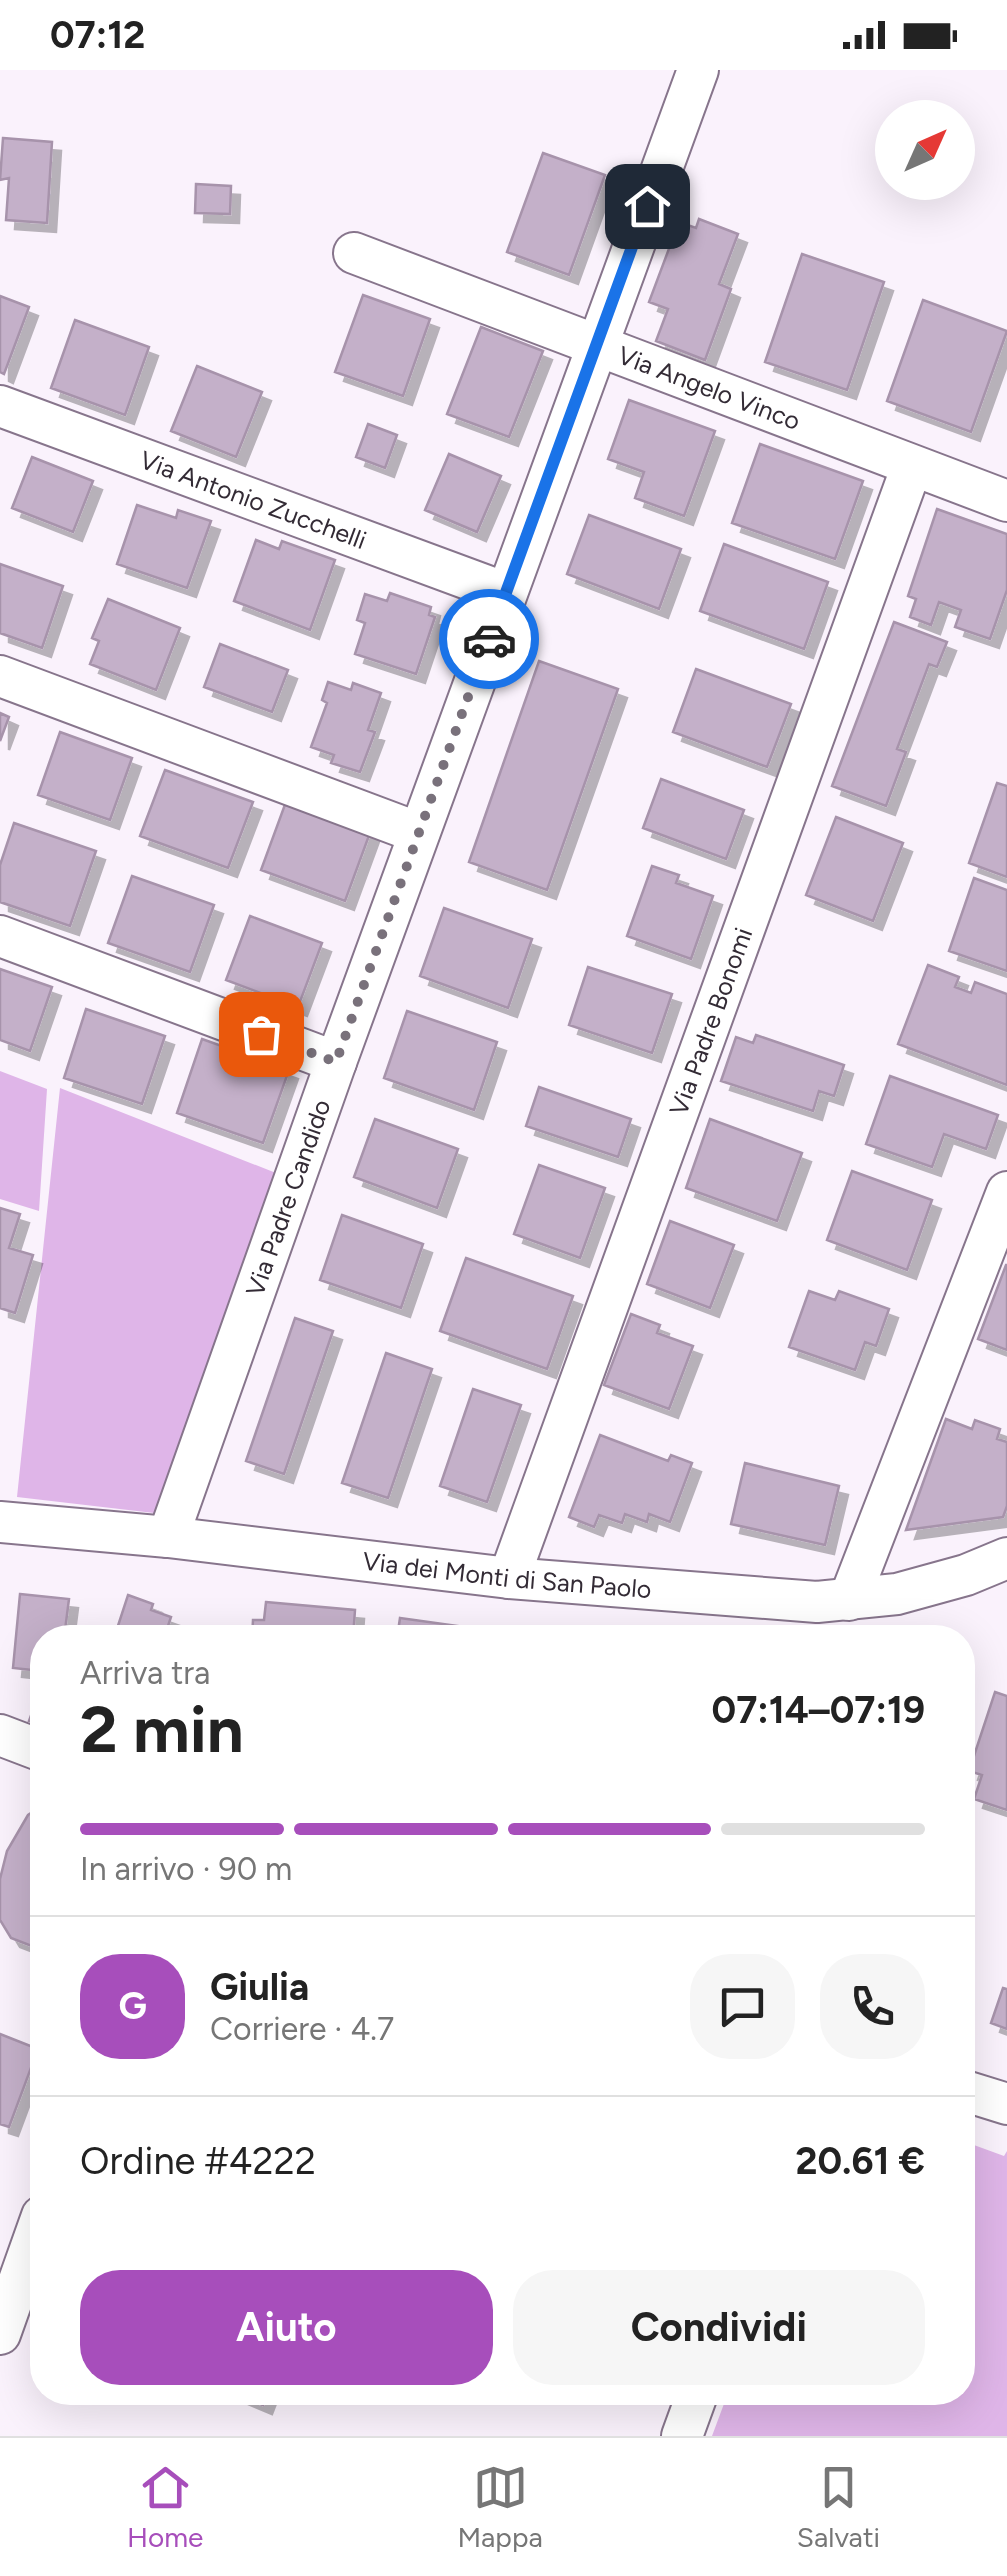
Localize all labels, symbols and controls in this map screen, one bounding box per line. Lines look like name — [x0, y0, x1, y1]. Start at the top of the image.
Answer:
text: 07:12 — [50, 12, 145, 58]
north arrow — [875, 100, 975, 200]
map controls — [875, 100, 975, 200]
pin — [605, 164, 690, 249]
icon: home — [620, 179, 675, 234]
street label: Via Angelo Vinco — [614, 340, 805, 436]
street label: Via Antonio Zucchelli — [136, 444, 370, 555]
courier — [439, 589, 539, 689]
icon: car — [462, 612, 517, 667]
street label: Via Padre Bonomi — [663, 924, 758, 1119]
pin — [219, 992, 304, 1077]
icon: bag — [234, 1007, 289, 1062]
street label: Via Padre Candido — [239, 1095, 337, 1300]
street label: Via dei Monti di San Paolo — [361, 1546, 653, 1604]
text: Arriva tra — [80, 1654, 210, 1692]
text: 07:14–07:19 — [712, 1687, 925, 1733]
text: 2 min — [80, 1690, 244, 1768]
text: In arrivo · 90 m — [80, 1850, 292, 1888]
button: chat — [690, 1954, 795, 2059]
button: phone — [820, 1954, 925, 2059]
text: Giulia — [210, 1964, 309, 2010]
text: G — [118, 1983, 147, 2029]
text: Corriere · 4.7 — [210, 2010, 394, 2048]
text: Ordine #4222 — [80, 2138, 316, 2184]
text: 20.61 € — [795, 2138, 925, 2184]
button: Aiuto — [80, 2270, 493, 2385]
button: Condividi — [513, 2270, 925, 2385]
tab: Home — [127, 2460, 203, 2554]
tab: Mappa — [457, 2460, 543, 2554]
tab: Salvati — [797, 2460, 880, 2554]

